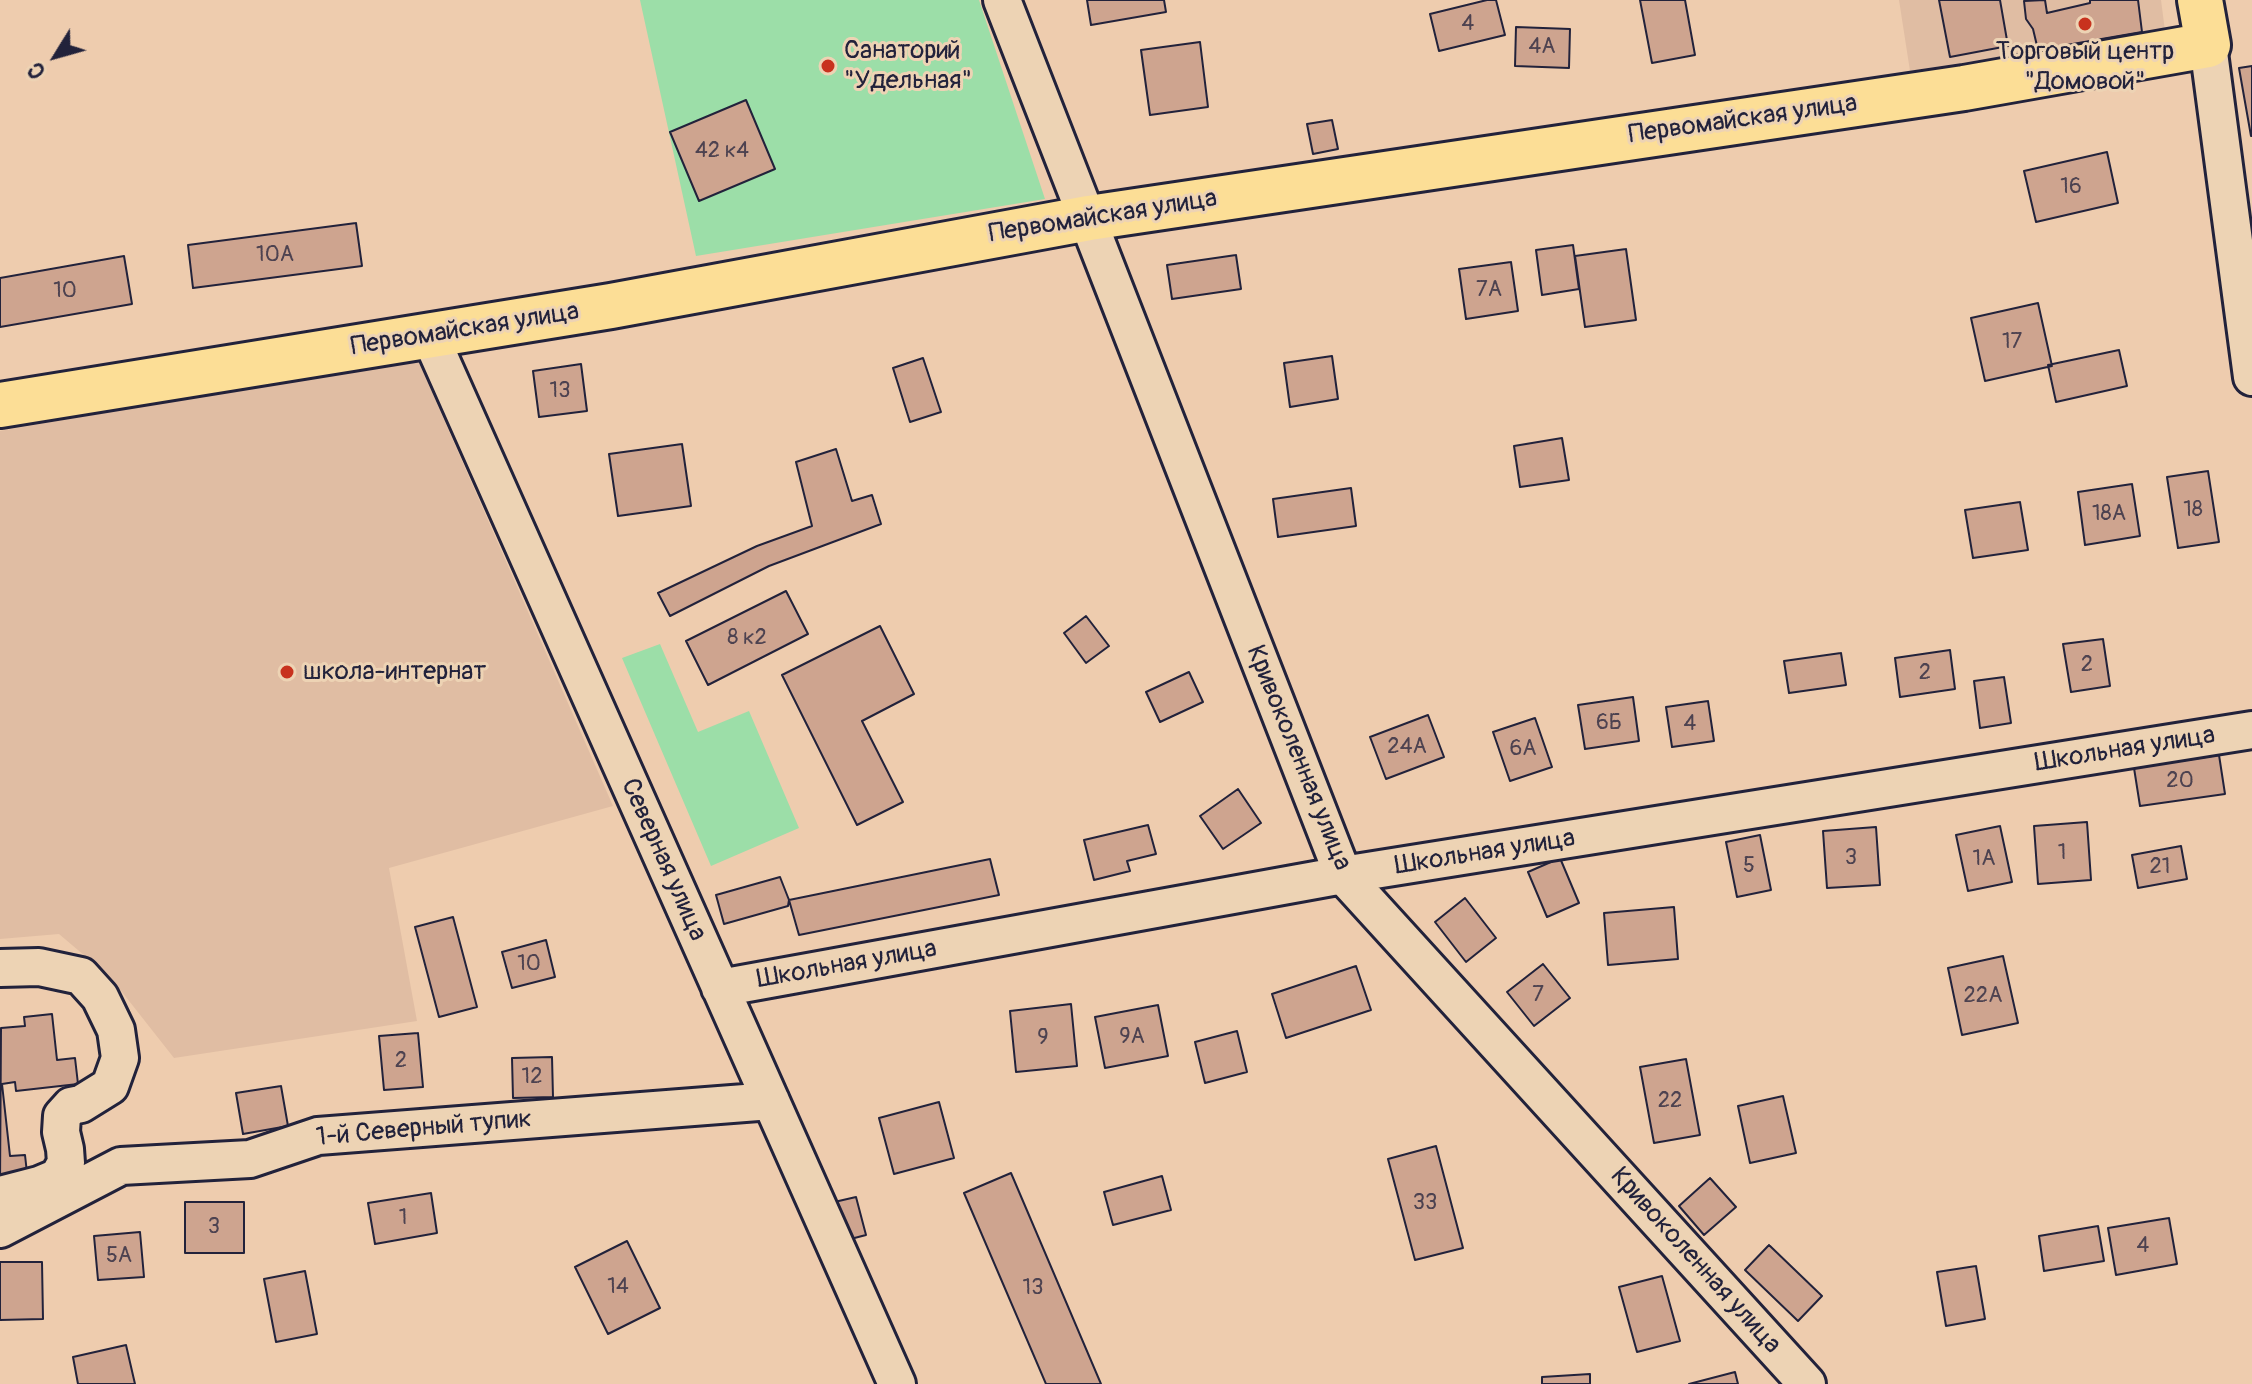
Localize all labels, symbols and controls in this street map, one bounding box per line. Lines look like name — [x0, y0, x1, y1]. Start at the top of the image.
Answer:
house number: 4 — [1462, 11, 1474, 37]
marker: Торговый центр "Домовой" — [2076, 15, 2094, 33]
north arrow — [16, 16, 96, 96]
house number: 4А — [1528, 34, 1556, 60]
place label: Санаторий "Удельная" — [844, 35, 972, 96]
place label: Торговый центр "Домовой" — [1996, 36, 2174, 98]
text: С — [22, 57, 52, 84]
marker: Санаторий "Удельная" — [819, 57, 837, 75]
street label: Первомайская улица — [1627, 89, 1859, 151]
house number: 42 к4 — [695, 138, 749, 164]
house number: 16 — [2060, 174, 2082, 200]
street label: Первомайская улица — [987, 184, 1219, 250]
house number: 10А — [256, 242, 294, 268]
house number: 7А — [1476, 277, 1502, 303]
house number: 10 — [53, 278, 77, 304]
street label: Первомайская улица — [349, 297, 581, 363]
house number: 17 — [2002, 329, 2022, 355]
house number: 13 — [550, 378, 570, 404]
house number: 18 — [2183, 497, 2203, 523]
house number: 18А — [2092, 501, 2126, 527]
house number: 8 к2 — [727, 625, 767, 651]
street label: Кривоколенная улица — [1239, 641, 1357, 875]
house number: 2 — [2081, 652, 2093, 678]
place label: школа-интернат — [303, 656, 486, 688]
house number: 2 — [1919, 660, 1931, 686]
marker: школа-интернат — [278, 663, 296, 681]
house number: 6Б — [1596, 710, 1622, 736]
house number: 4 — [1684, 711, 1696, 737]
street label: Школьная улица — [2033, 720, 2217, 780]
house number: 24А — [1387, 734, 1427, 760]
house number: 6А — [1509, 736, 1537, 762]
house number: 20 — [2166, 768, 2194, 794]
street label: Северная улица — [613, 774, 713, 946]
street label: Школьная улица — [1393, 823, 1577, 883]
house number: 1 — [2058, 840, 2066, 866]
house number: 3 — [1845, 845, 1857, 871]
house number: 1А — [1973, 846, 1995, 872]
house number: 5 — [1743, 853, 1755, 879]
house number: 21 — [2150, 854, 2170, 880]
street label: Школьная улица — [755, 934, 939, 996]
house number: 10 — [517, 951, 541, 977]
house number: 7 — [1532, 982, 1544, 1008]
house number: 22А — [1964, 983, 2002, 1009]
house number: 9А — [1119, 1024, 1145, 1050]
house number: 9 — [1037, 1025, 1049, 1051]
house number: 2 — [395, 1048, 407, 1074]
house number: 12 — [522, 1064, 542, 1090]
house number: 22 — [1658, 1088, 1682, 1114]
street label: 1-й Северный тупик — [315, 1104, 533, 1154]
street label: Кривоколенная улица — [1603, 1161, 1787, 1361]
house number: 33 — [1413, 1190, 1437, 1216]
house number: 1 — [399, 1205, 407, 1231]
house number: 3 — [208, 1214, 220, 1240]
house number: 4 — [2137, 1233, 2149, 1259]
house number: 5А — [106, 1243, 132, 1269]
house number: 14 — [607, 1274, 629, 1300]
house number: 13 — [1023, 1275, 1043, 1301]

